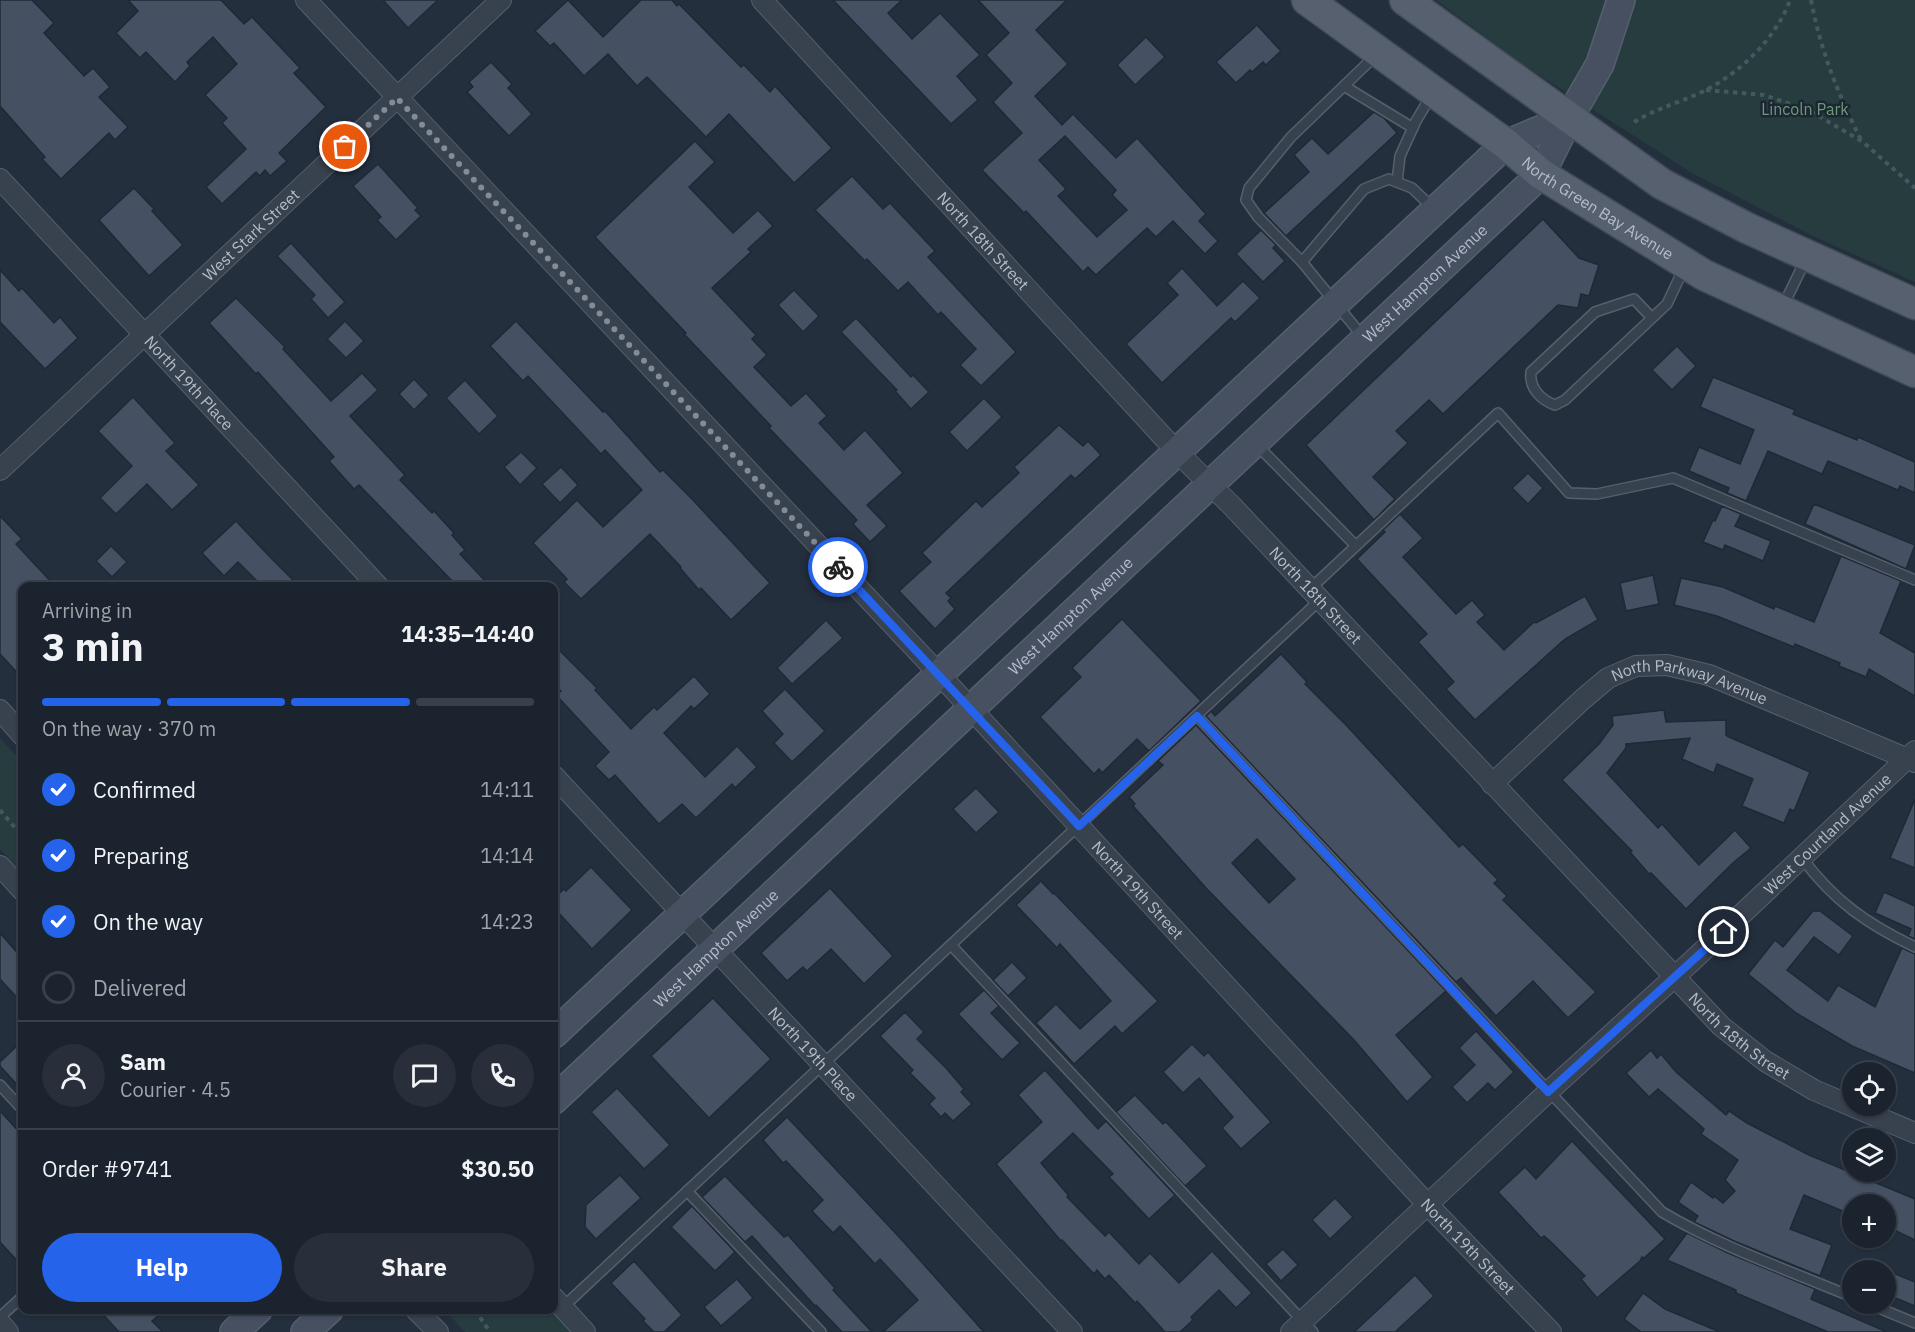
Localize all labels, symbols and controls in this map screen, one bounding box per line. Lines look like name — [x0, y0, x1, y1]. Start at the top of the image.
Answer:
park label: Lincoln Park — [1761, 99, 1849, 119]
pin — [319, 121, 370, 172]
icon: bag — [328, 130, 361, 163]
street label: North Green Bay Avenue — [1518, 152, 1678, 264]
street label: West Stark Street — [198, 184, 303, 285]
street label: North 18th Street — [933, 188, 1033, 294]
street label: West Hampton Avenue — [1358, 220, 1491, 346]
street label: North 19th Place — [140, 331, 238, 434]
courier — [808, 537, 868, 597]
street label: North 18th Street — [1265, 542, 1366, 648]
icon: bike — [822, 551, 855, 584]
street label: West Hampton Avenue — [1004, 552, 1137, 679]
text: Arriving in — [42, 597, 132, 624]
text: 14:35–14:40 — [401, 619, 534, 648]
text: 3 min — [42, 621, 144, 672]
street label: North Parkway Avenue — [1608, 655, 1771, 709]
text: On the way · 370 m — [42, 715, 216, 742]
street label: West Courtland Avenue — [1759, 769, 1895, 899]
icon: check — [42, 773, 75, 806]
text: Confirmed — [93, 775, 196, 804]
text: 14:11 — [480, 776, 534, 803]
street label: North 19th Street — [1088, 837, 1188, 943]
icon: check — [42, 839, 75, 872]
text: Preparing — [93, 841, 188, 870]
text: 14:14 — [480, 842, 534, 869]
street label: West Hampton Avenue — [649, 885, 783, 1011]
icon: check — [42, 905, 75, 938]
pin — [1698, 906, 1749, 957]
text: On the way — [93, 907, 203, 936]
text: 14:23 — [480, 908, 534, 935]
icon: home — [1707, 915, 1740, 948]
text: Delivered — [93, 973, 187, 1002]
street label: North 18th Street — [1684, 988, 1794, 1084]
street label: North 19th Place — [764, 1003, 862, 1106]
button: person — [42, 1044, 105, 1107]
button: chat — [393, 1044, 456, 1107]
button: phone — [471, 1044, 534, 1107]
text: Sam — [120, 1047, 166, 1076]
map controls — [1842, 1062, 1896, 1314]
button: locate — [1842, 1062, 1896, 1116]
text: Courier · 4.5 — [120, 1076, 231, 1103]
button: layers — [1842, 1128, 1896, 1182]
text: Order #9741 — [42, 1154, 172, 1183]
text: $30.50 — [461, 1154, 534, 1183]
street label: North 19th Street — [1417, 1194, 1519, 1299]
button: + — [1842, 1194, 1896, 1248]
button: Help — [42, 1233, 282, 1302]
button: Share — [294, 1233, 534, 1302]
button: − — [1842, 1260, 1896, 1314]

